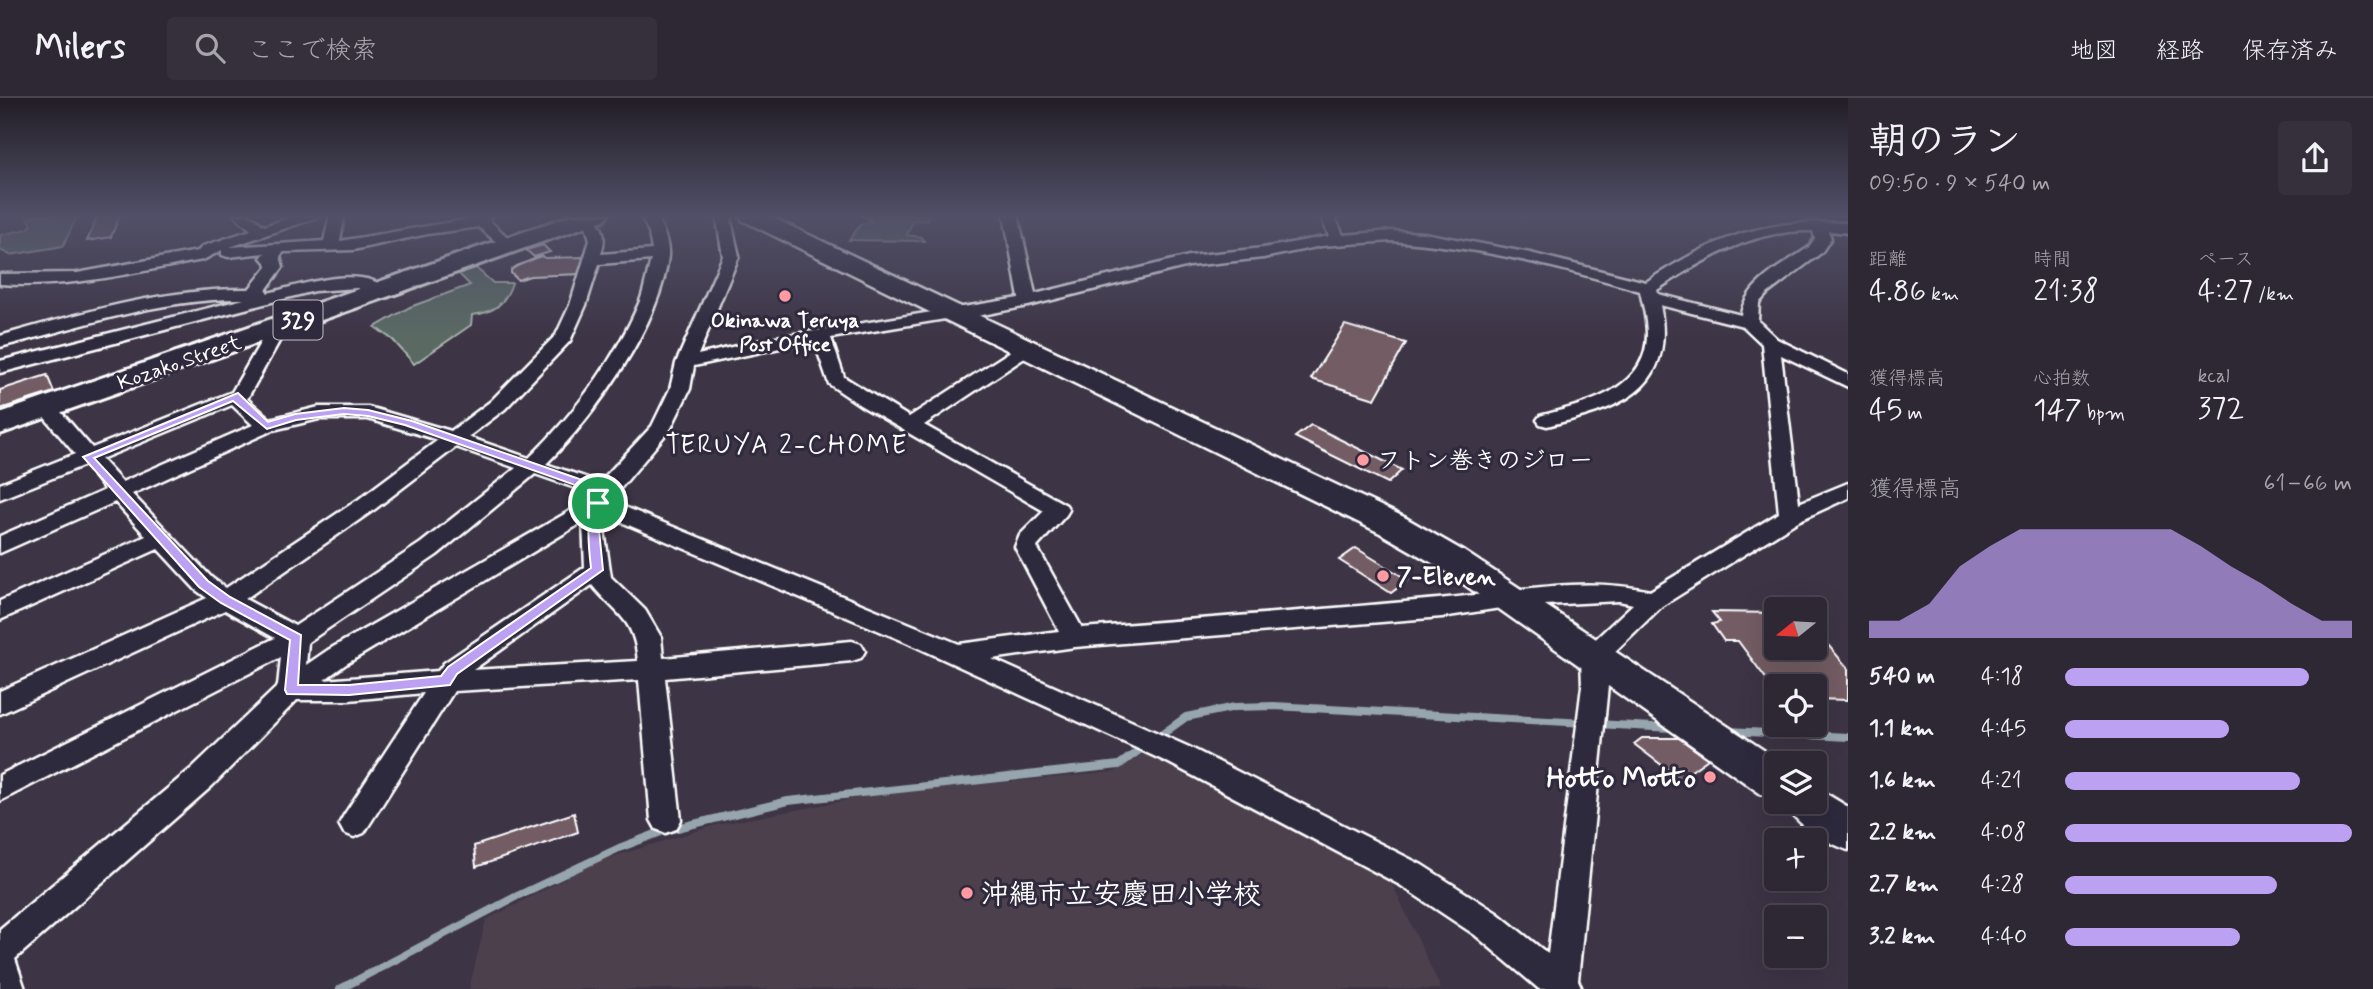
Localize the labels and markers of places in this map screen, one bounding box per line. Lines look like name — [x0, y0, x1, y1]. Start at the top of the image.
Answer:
marker: Okinawa Teruya Post Office — [777, 288, 793, 304]
place label: Okinawa Teruya Post Office — [711, 307, 859, 359]
place label: フトン巻きのジロー — [1377, 446, 1593, 477]
marker: フトン巻きのジロー — [1355, 452, 1371, 468]
pin — [568, 473, 628, 533]
place label: 7-Eleven — [1397, 562, 1496, 593]
marker: 7-Eleven — [1375, 568, 1391, 584]
place label: Hotto Motto — [1546, 761, 1696, 798]
marker: Hotto Motto — [1702, 769, 1718, 785]
place label: 沖縄市立安慶田小学校 — [981, 877, 1261, 914]
marker: 沖縄市立安慶田小学校 — [959, 885, 975, 901]

